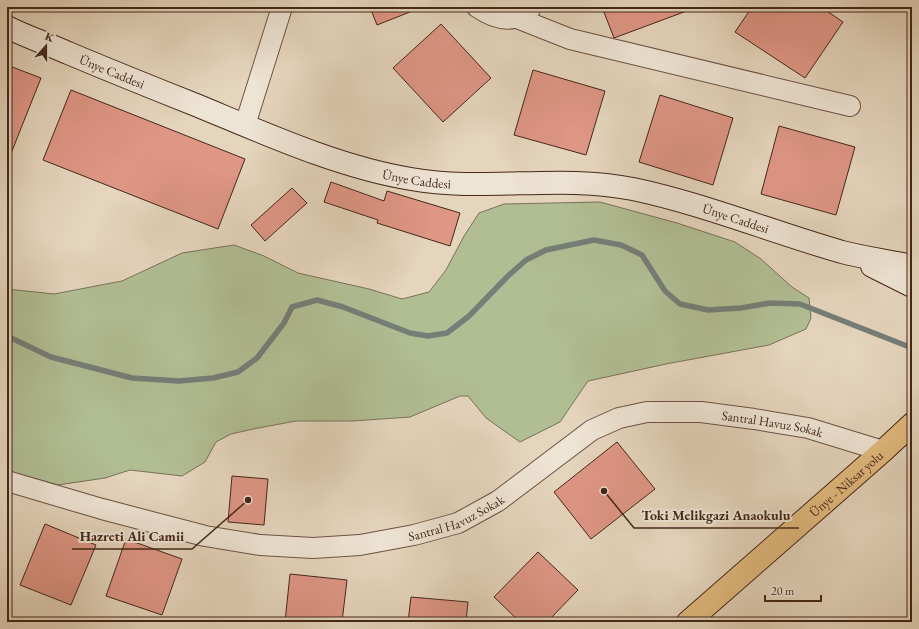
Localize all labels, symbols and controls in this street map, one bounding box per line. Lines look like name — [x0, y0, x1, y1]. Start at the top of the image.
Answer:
north arrow — [26, 26, 66, 66]
text: K — [43, 29, 57, 45]
street label: Ünye Caddesi — [77, 51, 147, 93]
street label: Ünye Caddesi — [381, 166, 451, 192]
street label: Ünye Caddesi — [700, 200, 771, 237]
street label: Santral Havuz Sokak — [721, 407, 826, 441]
street label: Ünye - Niksar yolu — [806, 447, 887, 521]
street label: Santral Havuz Sokak — [407, 491, 509, 545]
callout: Toki Melikgazi Anaokulu — [634, 502, 799, 528]
text: Toki Melikgazi Anaokulu — [642, 506, 791, 524]
callout: Hazreti Ali Camii — [72, 523, 192, 549]
text: Hazreti Ali Camii — [80, 527, 184, 545]
scale bar — [765, 577, 821, 603]
text: 20 m — [771, 583, 795, 599]

